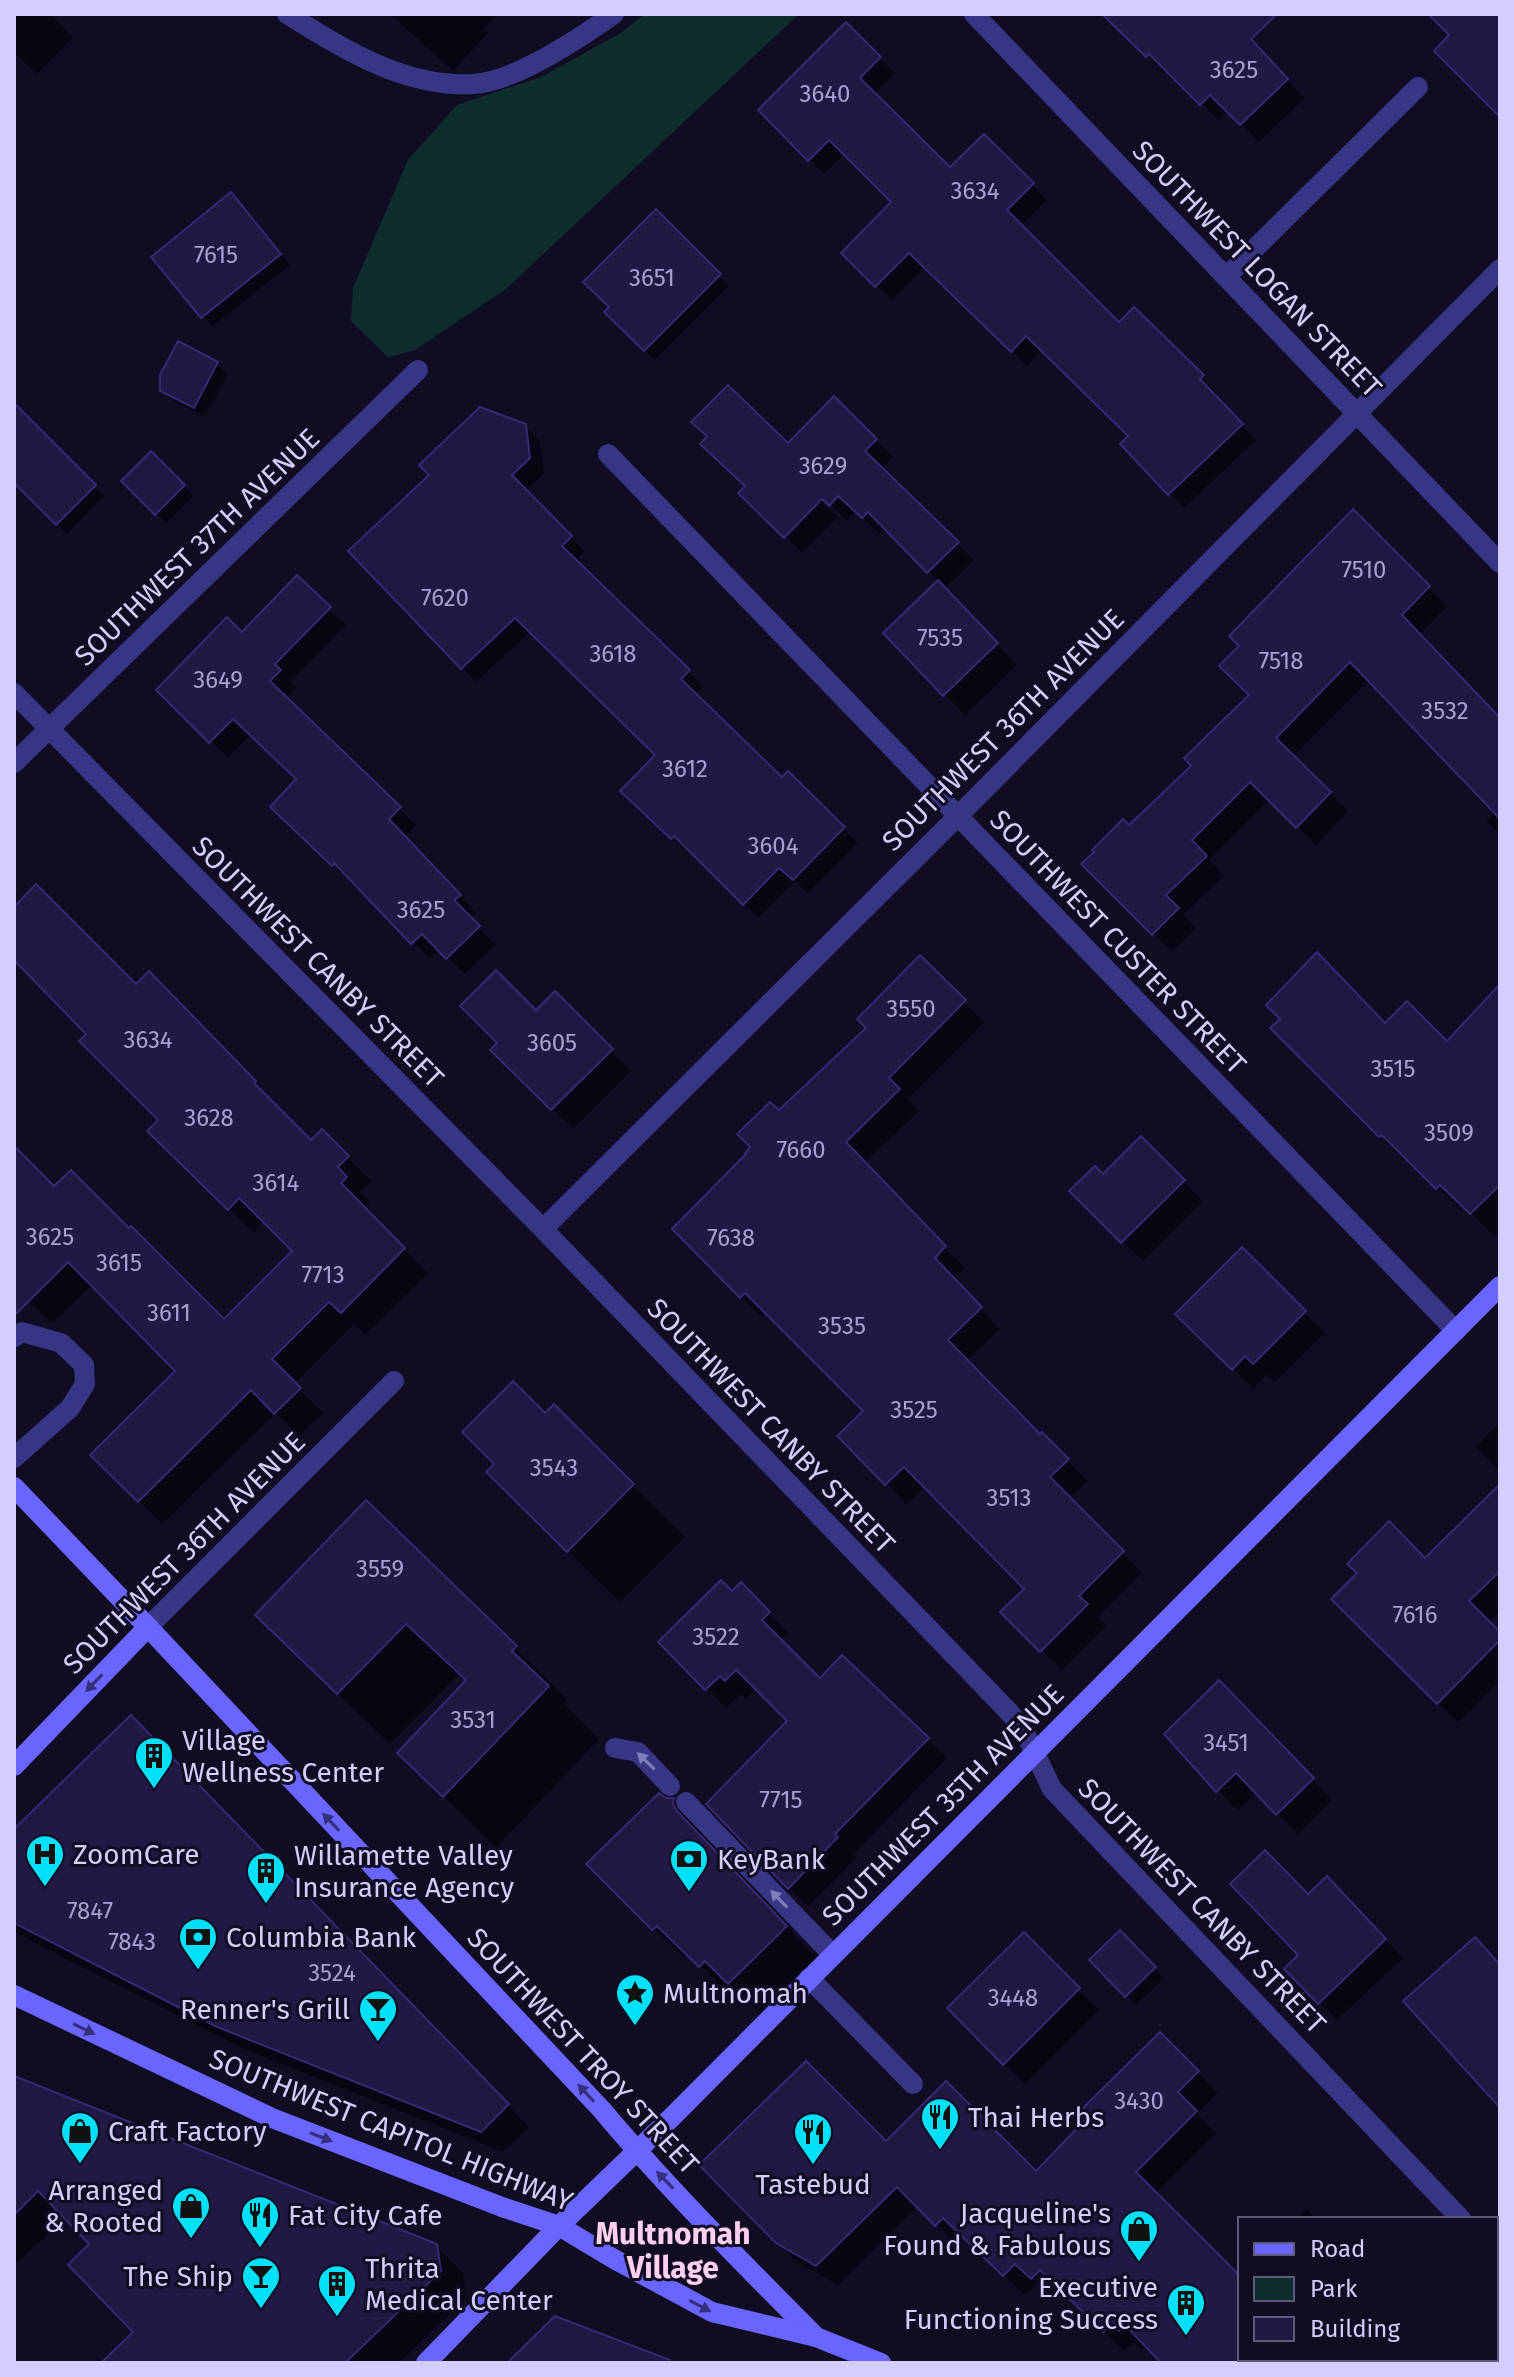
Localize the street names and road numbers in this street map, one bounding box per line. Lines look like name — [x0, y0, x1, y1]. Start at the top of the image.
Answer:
street label: SOUTHWEST LOGAN STREET — [1126, 134, 1389, 405]
street label: SOUTHWEST 37TH AVENUE — [68, 422, 326, 672]
street label: SOUTHWEST 36TH AVENUE — [875, 602, 1131, 858]
street label: SOUTHWEST CUSTER STREET — [983, 803, 1253, 1081]
street label: SOUTHWEST CANBY STREET — [186, 830, 451, 1095]
street label: SOUTHWEST CANBY STREET — [640, 1292, 902, 1561]
street label: SOUTHWEST 36TH AVENUE — [56, 1425, 312, 1681]
street label: SOUTHWEST 35TH AVENUE — [815, 1677, 1071, 1933]
street label: SOUTHWEST CANBY STREET — [1071, 1772, 1333, 2041]
street label: SOUTHWEST TROY STREET — [460, 1921, 706, 2181]
street label: SOUTHWEST CAPITOL HIGHWAY — [205, 2042, 578, 2218]

